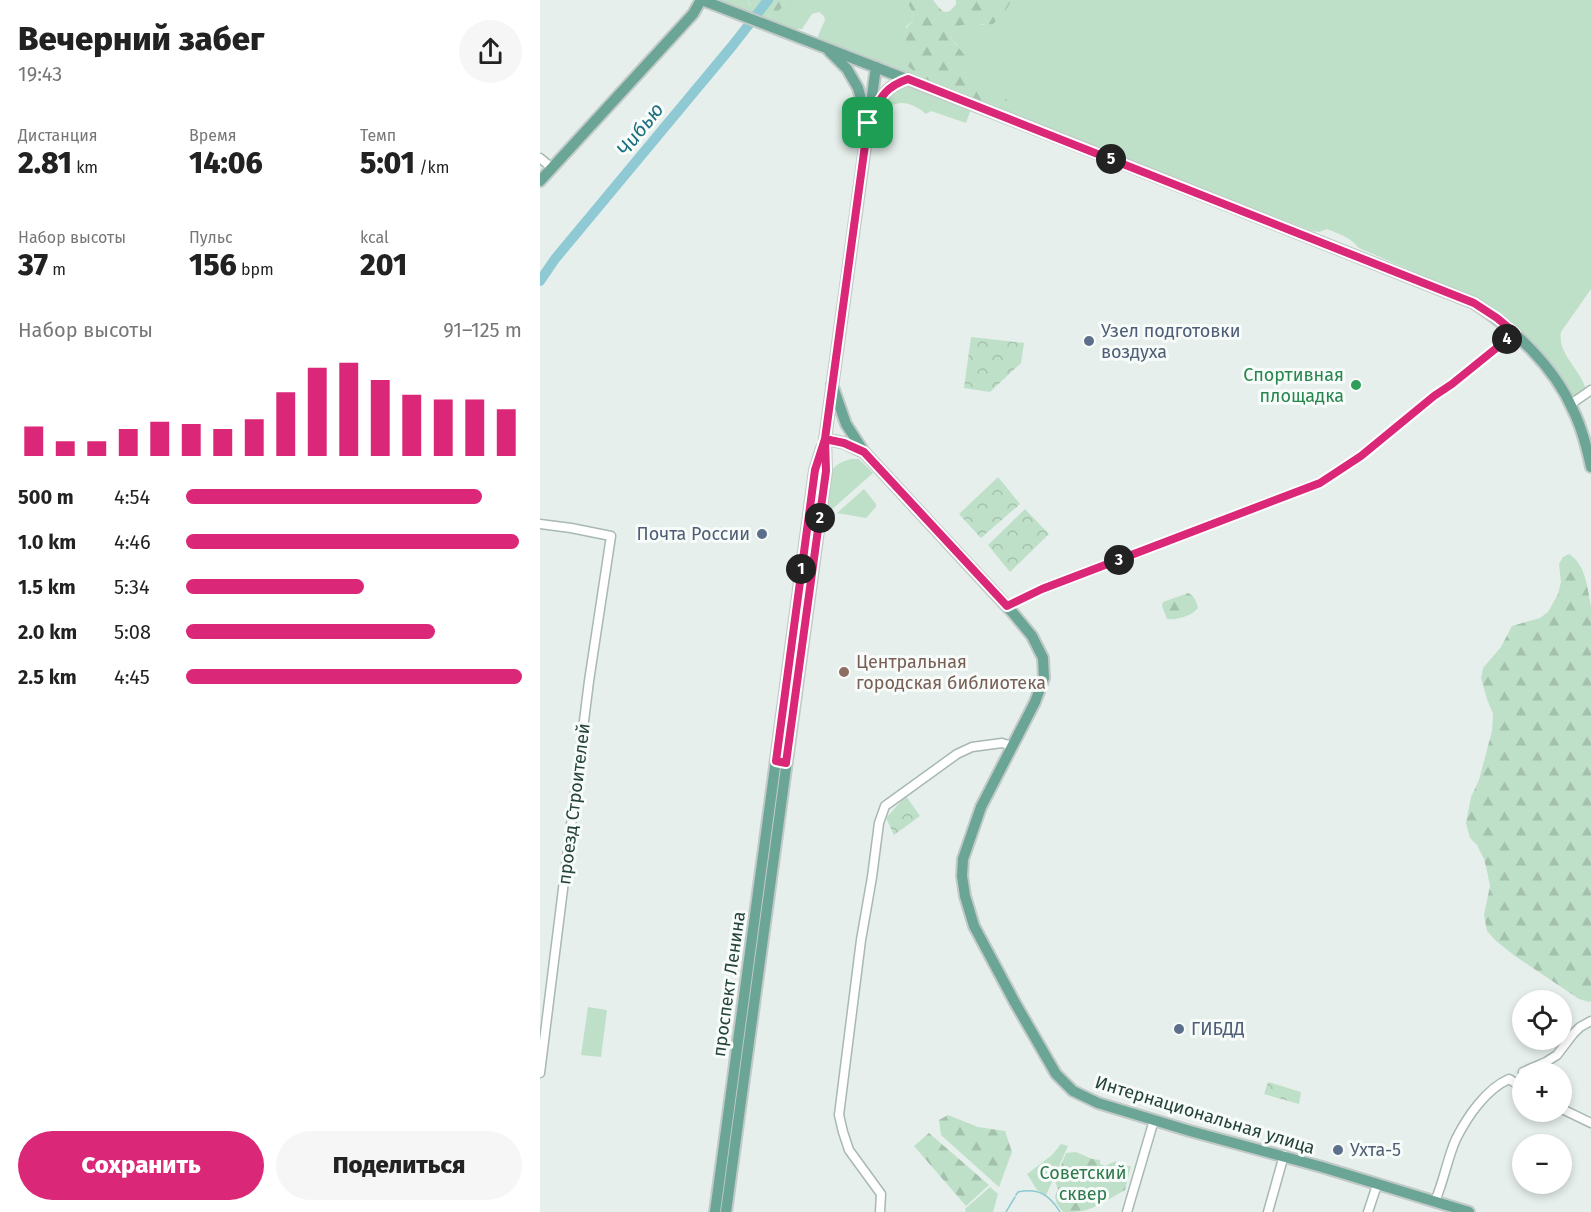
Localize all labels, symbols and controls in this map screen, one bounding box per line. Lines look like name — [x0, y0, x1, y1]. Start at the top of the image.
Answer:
text: Вечерний забег — [18, 19, 264, 59]
button: share — [459, 20, 522, 83]
text: 19:43 — [18, 62, 62, 86]
pin — [842, 97, 893, 148]
water label: Чибью — [611, 98, 669, 160]
icon: arrive — [851, 106, 884, 139]
text: Дистанция — [18, 126, 98, 145]
text: Время — [189, 126, 237, 145]
text: Темп — [360, 126, 396, 145]
pin: 5 — [1096, 144, 1126, 174]
text: 2.81 — [18, 145, 72, 181]
text: 14:06 — [189, 145, 263, 181]
text: 5:01 — [360, 145, 415, 181]
text: 5 — [1107, 149, 1115, 168]
text: km — [72, 158, 98, 177]
text: /km — [415, 158, 449, 177]
text: Набор высоты — [18, 228, 126, 247]
text: Пульс — [189, 228, 233, 247]
text: kcal — [360, 228, 389, 247]
text: 37 — [18, 247, 48, 283]
text: 156 — [189, 247, 237, 283]
text: 201 — [360, 247, 407, 283]
text: m — [48, 260, 66, 279]
text: bpm — [237, 260, 274, 279]
text: Набор высоты — [18, 318, 153, 342]
text: 91–125 m — [443, 318, 522, 342]
place label: Узел подготовки воздуха — [1101, 320, 1241, 363]
pin: 4 — [1492, 324, 1522, 354]
text: 4 — [1502, 329, 1512, 348]
marker: Узел подготовки воздуха — [1082, 334, 1096, 348]
place label: Спортивная площадка — [1243, 364, 1344, 407]
marker: Спортивная площадка — [1349, 378, 1363, 392]
text: 500 m — [18, 485, 74, 509]
text: 4:54 — [114, 485, 150, 509]
pin: 2 — [805, 503, 835, 533]
text: 2 — [816, 508, 824, 527]
place label: Почта России — [637, 523, 750, 545]
marker: Почта России — [755, 527, 769, 541]
text: 1.0 km — [18, 530, 76, 554]
text: 4:46 — [114, 530, 151, 554]
pin: 3 — [1104, 545, 1134, 575]
text: 3 — [1115, 550, 1123, 569]
pin: 1 — [786, 554, 816, 584]
text: 1 — [797, 559, 805, 578]
text: 1.5 km — [18, 575, 76, 599]
text: 5:34 — [114, 575, 150, 599]
text: 2.0 km — [18, 620, 77, 644]
text: 5:08 — [114, 620, 151, 644]
place label: Центральная городская библиотека — [856, 651, 1046, 694]
text: 2.5 km — [18, 665, 77, 689]
text: 4:45 — [114, 665, 150, 689]
marker: Центральная городская библиотека — [837, 665, 851, 679]
street label: проезд Строителей — [553, 722, 595, 886]
street label: проспект Ленина — [708, 910, 750, 1058]
map controls — [1512, 990, 1572, 1194]
button: locate — [1512, 990, 1572, 1050]
place label: ГИБДД — [1191, 1018, 1245, 1040]
marker: ГИБДД — [1172, 1022, 1186, 1036]
button: + — [1512, 1062, 1572, 1122]
street label: Интернациональная улица — [1092, 1071, 1318, 1159]
button: Сохранить — [18, 1131, 264, 1200]
button: Поделиться — [276, 1131, 522, 1200]
button: − — [1512, 1134, 1572, 1194]
place label: Ухта-5 — [1350, 1139, 1401, 1161]
marker: Ухта-5 — [1331, 1143, 1345, 1157]
park label: Советский сквер — [1040, 1162, 1126, 1205]

